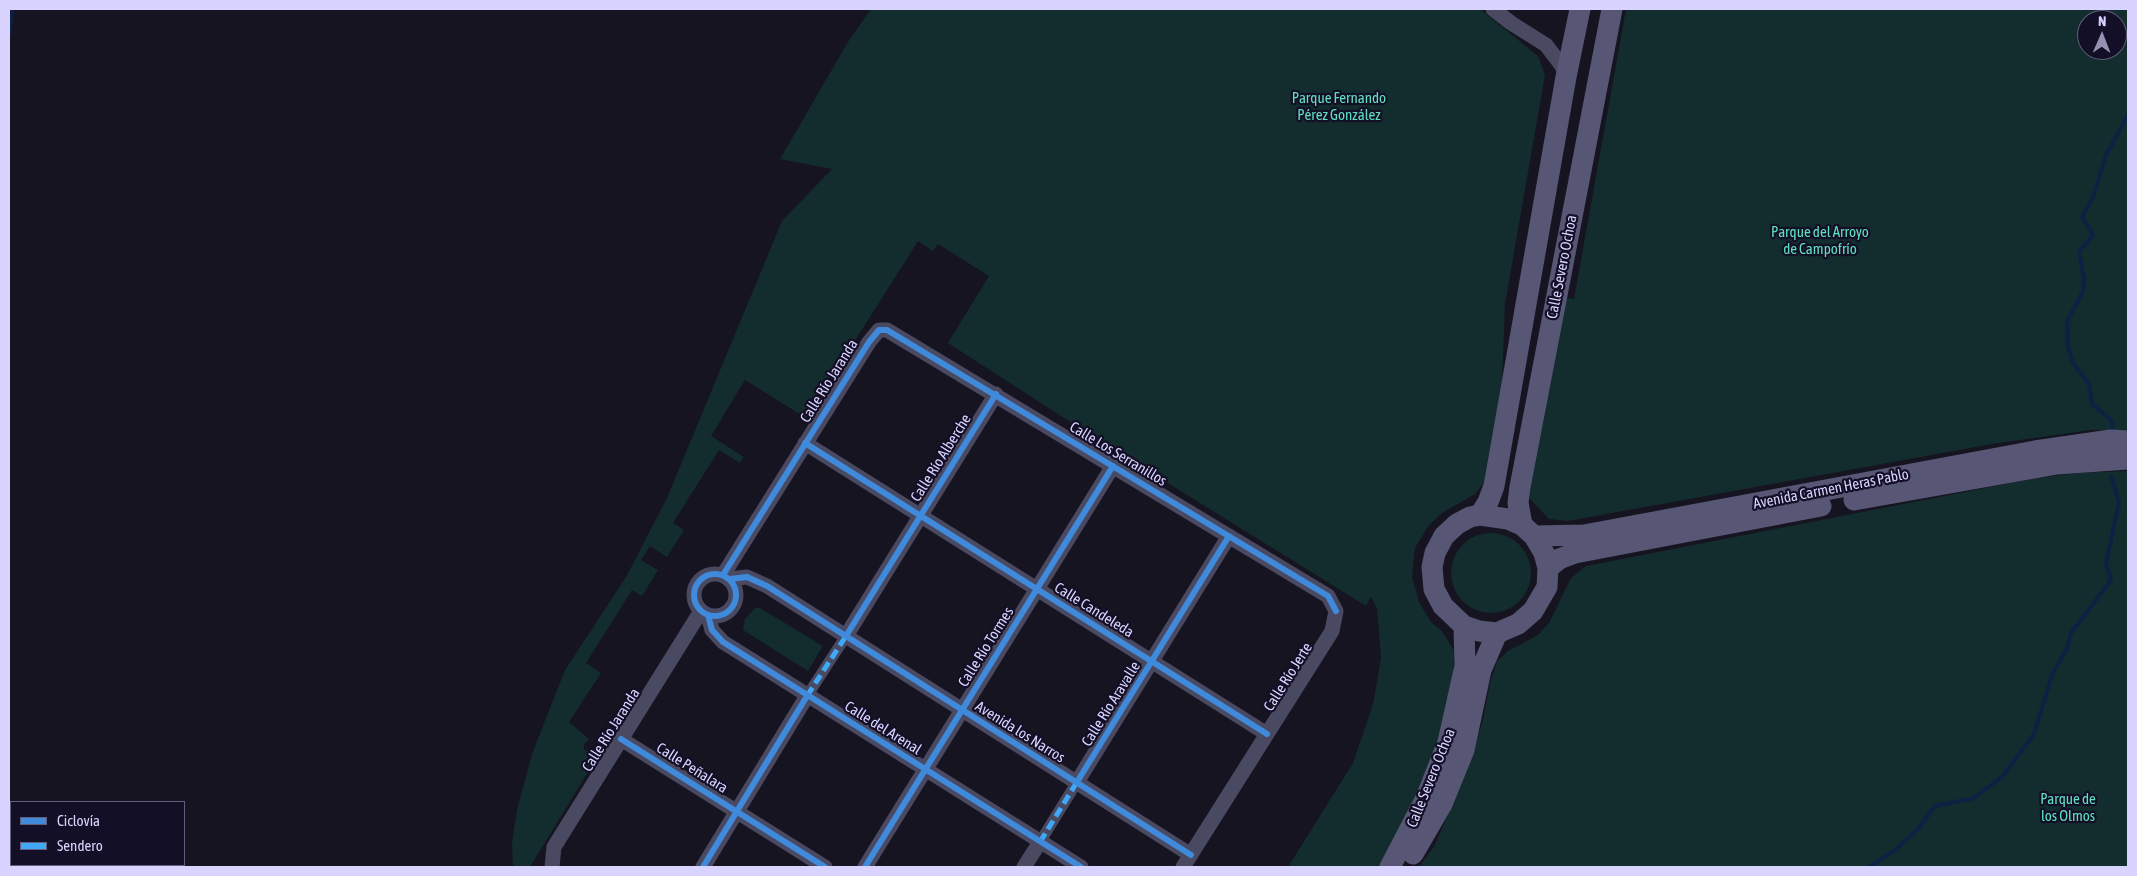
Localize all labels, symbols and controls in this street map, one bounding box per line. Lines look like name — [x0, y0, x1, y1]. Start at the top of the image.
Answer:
north arrow — [2077, 10, 2127, 60]
text: N — [2098, 13, 2107, 29]
park label: Parque Fernando Pérez González — [1292, 89, 1386, 124]
street label: Calle Severo Ochoa — [1543, 214, 1581, 320]
park label: Parque del Arroyo de Campofrío — [1771, 223, 1869, 258]
street label: Calle Río Jaranda — [796, 336, 862, 426]
street label: Calle Río Alberche — [907, 411, 975, 505]
street label: Calle Los Serranillos — [1066, 418, 1170, 490]
street label: Avenida Carmen Heras Pablo — [1752, 465, 1910, 513]
street label: Calle Candeleda — [1051, 579, 1137, 641]
street label: Calle Río Tormes — [954, 604, 1018, 690]
street label: Calle Río Jerte — [1260, 639, 1316, 715]
street label: Calle Río Aravalle — [1078, 658, 1144, 750]
street label: Calle Río Jaranda — [578, 685, 644, 775]
street label: Calle del Arenal — [841, 697, 925, 759]
street label: Avenida los Narros — [972, 697, 1068, 767]
street label: Calle Severo Ochoa — [1403, 726, 1459, 830]
street label: Calle Peñalara — [653, 739, 731, 797]
park label: Parque de los Olmos — [2040, 790, 2096, 825]
legend — [10, 801, 185, 866]
text: Ciclovía — [57, 812, 100, 829]
text: Sendero — [57, 837, 103, 854]

